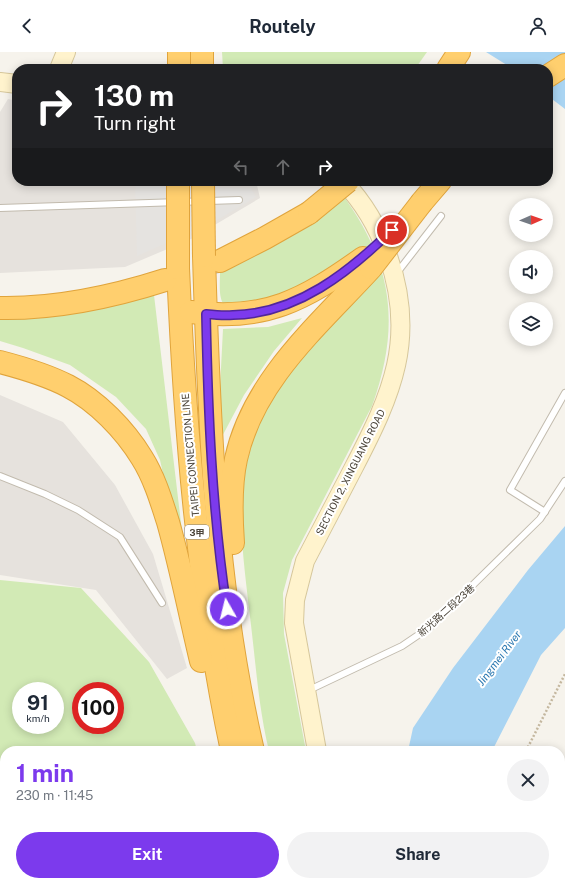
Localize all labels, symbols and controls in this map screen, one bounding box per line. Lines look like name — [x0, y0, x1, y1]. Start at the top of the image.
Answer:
icon: back — [16, 15, 38, 37]
icon: person — [527, 15, 549, 37]
text: Routely — [249, 16, 316, 37]
text: 130 m — [94, 79, 174, 112]
icon: right — [28, 80, 80, 132]
text: Turn right — [94, 113, 176, 134]
icon: left — [230, 156, 252, 178]
icon: ahead — [272, 156, 294, 178]
icon: right — [314, 156, 336, 178]
north arrow — [509, 198, 553, 242]
map controls — [509, 198, 553, 346]
pin — [375, 213, 409, 247]
icon: arrive — [381, 219, 403, 241]
button: sound — [509, 250, 553, 294]
button: layers — [509, 302, 553, 346]
street label: TAIPEI CONNECTION LINE — [179, 393, 201, 517]
street label: SECTION 2, XINGUANG ROAD — [313, 407, 387, 537]
road number: 3甲 — [185, 525, 209, 539]
street label: 新光路二段23巷 — [415, 581, 477, 639]
position arrow — [206, 588, 248, 630]
water label: Jingmei River — [475, 628, 524, 688]
speed limit sign: 100 — [72, 682, 124, 734]
text: 91 — [27, 691, 49, 715]
text: km/h — [26, 712, 50, 724]
text: 1 min — [16, 759, 74, 787]
button: close — [507, 759, 549, 801]
text: 230 m · 11:45 — [16, 788, 93, 803]
button: Exit — [16, 832, 279, 878]
button: Share — [287, 832, 549, 878]

